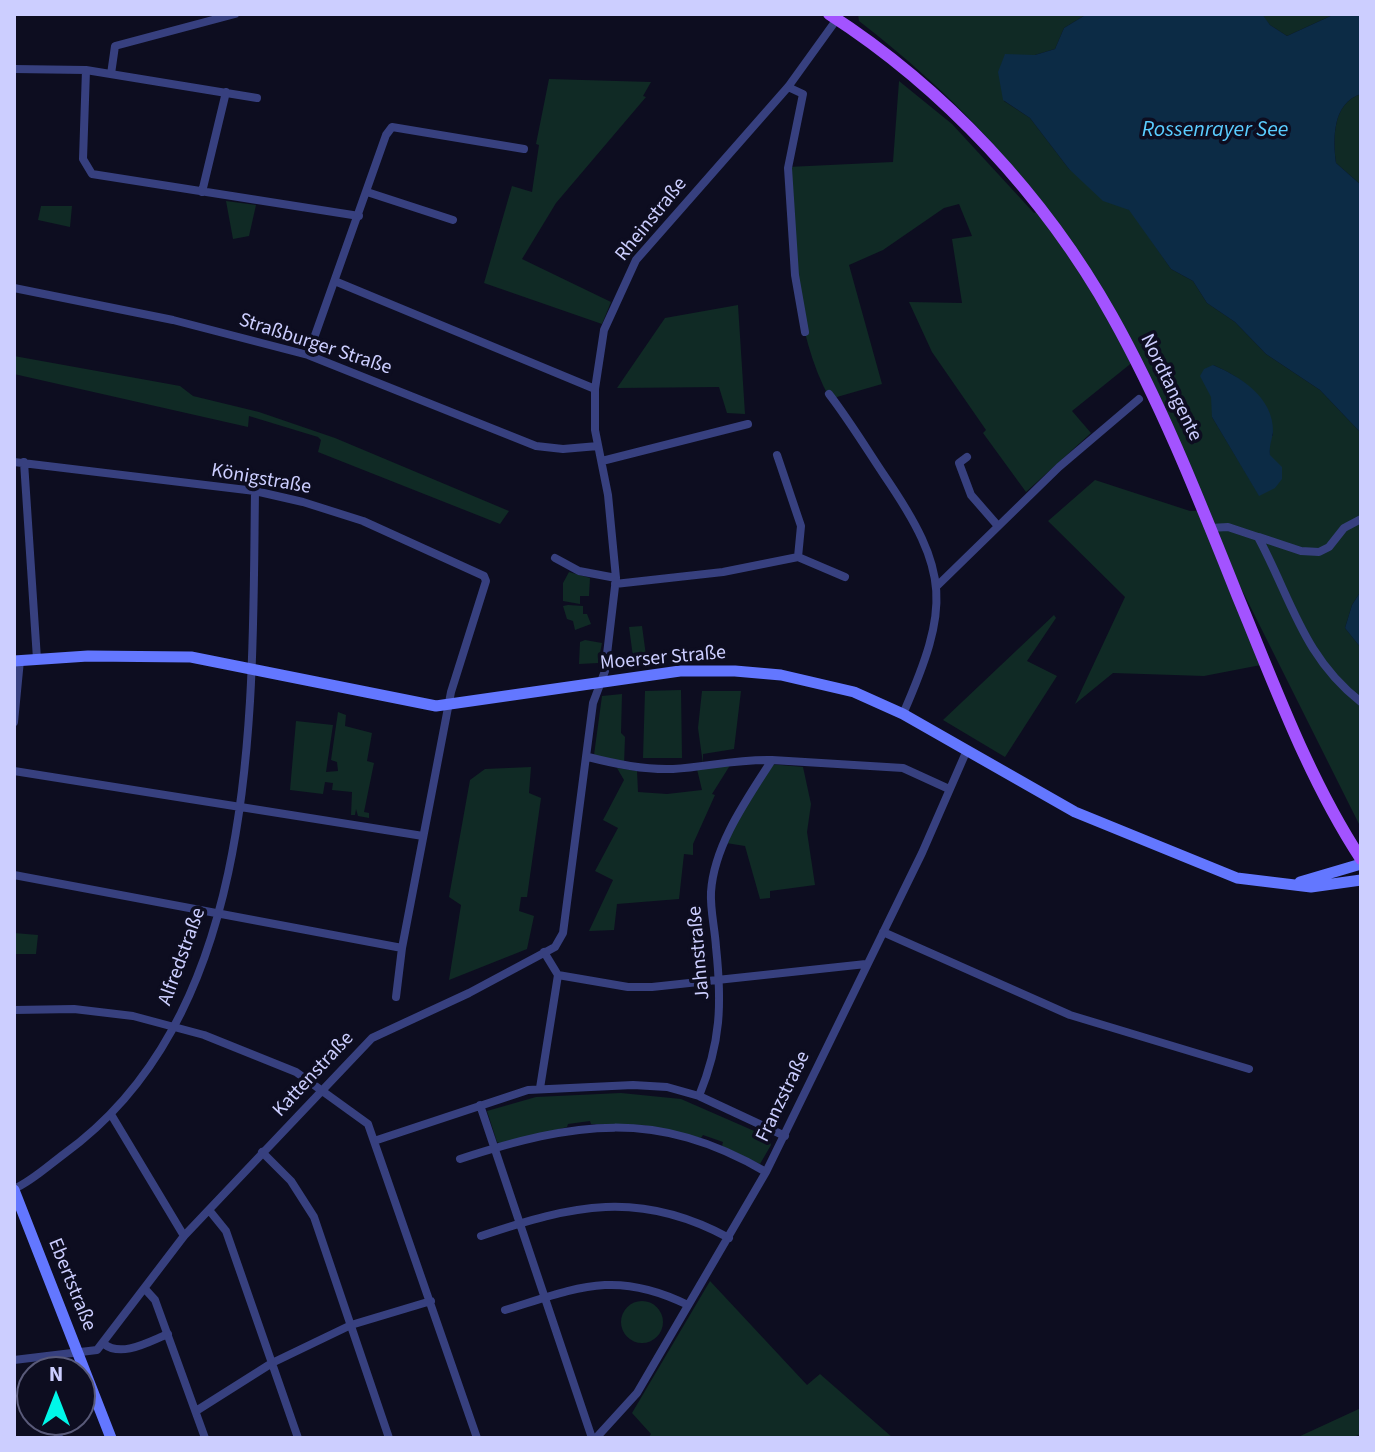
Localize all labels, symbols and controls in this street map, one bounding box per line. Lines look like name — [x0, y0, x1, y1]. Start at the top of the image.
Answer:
water label: Rossenrayer See — [1142, 118, 1288, 144]
street label: Rheinstraße — [611, 173, 693, 267]
street label: Straßburger Straße — [236, 309, 394, 381]
street label: Nordtangente — [1134, 331, 1206, 445]
street label: Königstraße — [209, 459, 313, 501]
street label: Moerser Straße — [599, 642, 727, 676]
street label: Alfredstraße — [154, 905, 212, 1009]
street label: Jahnstraße — [684, 905, 716, 1001]
street label: Kattenstraße — [268, 1027, 360, 1123]
street label: Franzstraße — [752, 1048, 816, 1146]
street label: Ebertstraße — [42, 1235, 100, 1335]
north arrow — [16, 1356, 96, 1436]
text: N — [49, 1358, 63, 1390]

